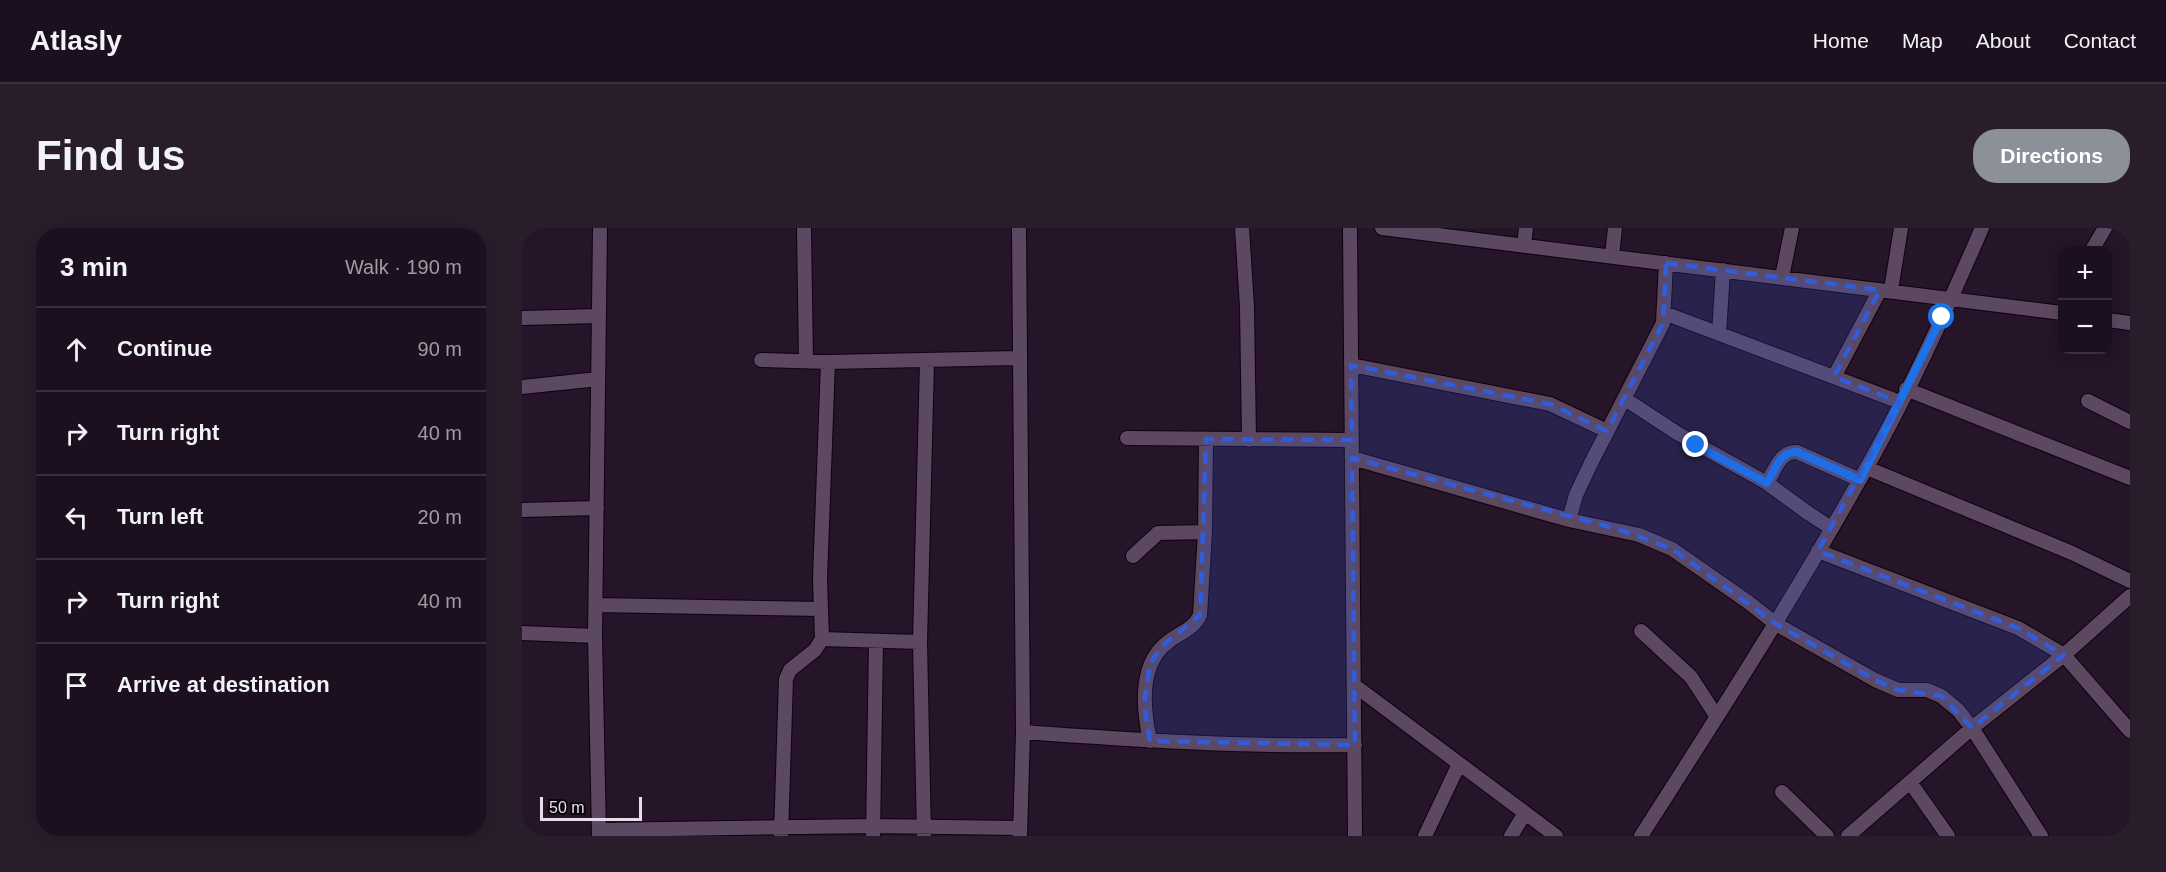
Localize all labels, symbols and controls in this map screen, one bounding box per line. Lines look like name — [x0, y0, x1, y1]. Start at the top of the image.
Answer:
text: Atlasly — [30, 25, 122, 56]
text: Home — [1813, 29, 1869, 52]
text: Map — [1902, 29, 1943, 52]
text: About — [1976, 29, 2031, 52]
text: Contact — [2064, 29, 2136, 52]
button: Directions — [1973, 129, 2130, 183]
text: Find us — [36, 132, 185, 179]
map controls — [2058, 246, 2112, 354]
button: + — [2058, 246, 2112, 300]
text: 3 min — [60, 252, 128, 282]
text: Walk · 190 m — [345, 256, 462, 278]
button: − — [2058, 300, 2112, 354]
route start — [1928, 303, 1954, 329]
icon: ahead — [60, 333, 93, 366]
text: Continue — [117, 336, 212, 361]
text: 90 m — [418, 338, 462, 360]
icon: right — [60, 417, 93, 450]
text: Turn right — [117, 420, 219, 445]
text: 40 m — [418, 422, 462, 444]
route end — [1682, 431, 1708, 457]
icon: left — [60, 501, 93, 534]
text: Turn left — [117, 504, 203, 529]
text: 20 m — [418, 506, 462, 528]
icon: right — [60, 585, 93, 618]
text: Turn right — [117, 588, 219, 613]
text: 40 m — [418, 590, 462, 612]
icon: arrive — [60, 669, 93, 702]
text: Arrive at destination — [117, 672, 330, 697]
scale bar — [540, 794, 642, 822]
text: 50 m — [549, 799, 585, 816]

